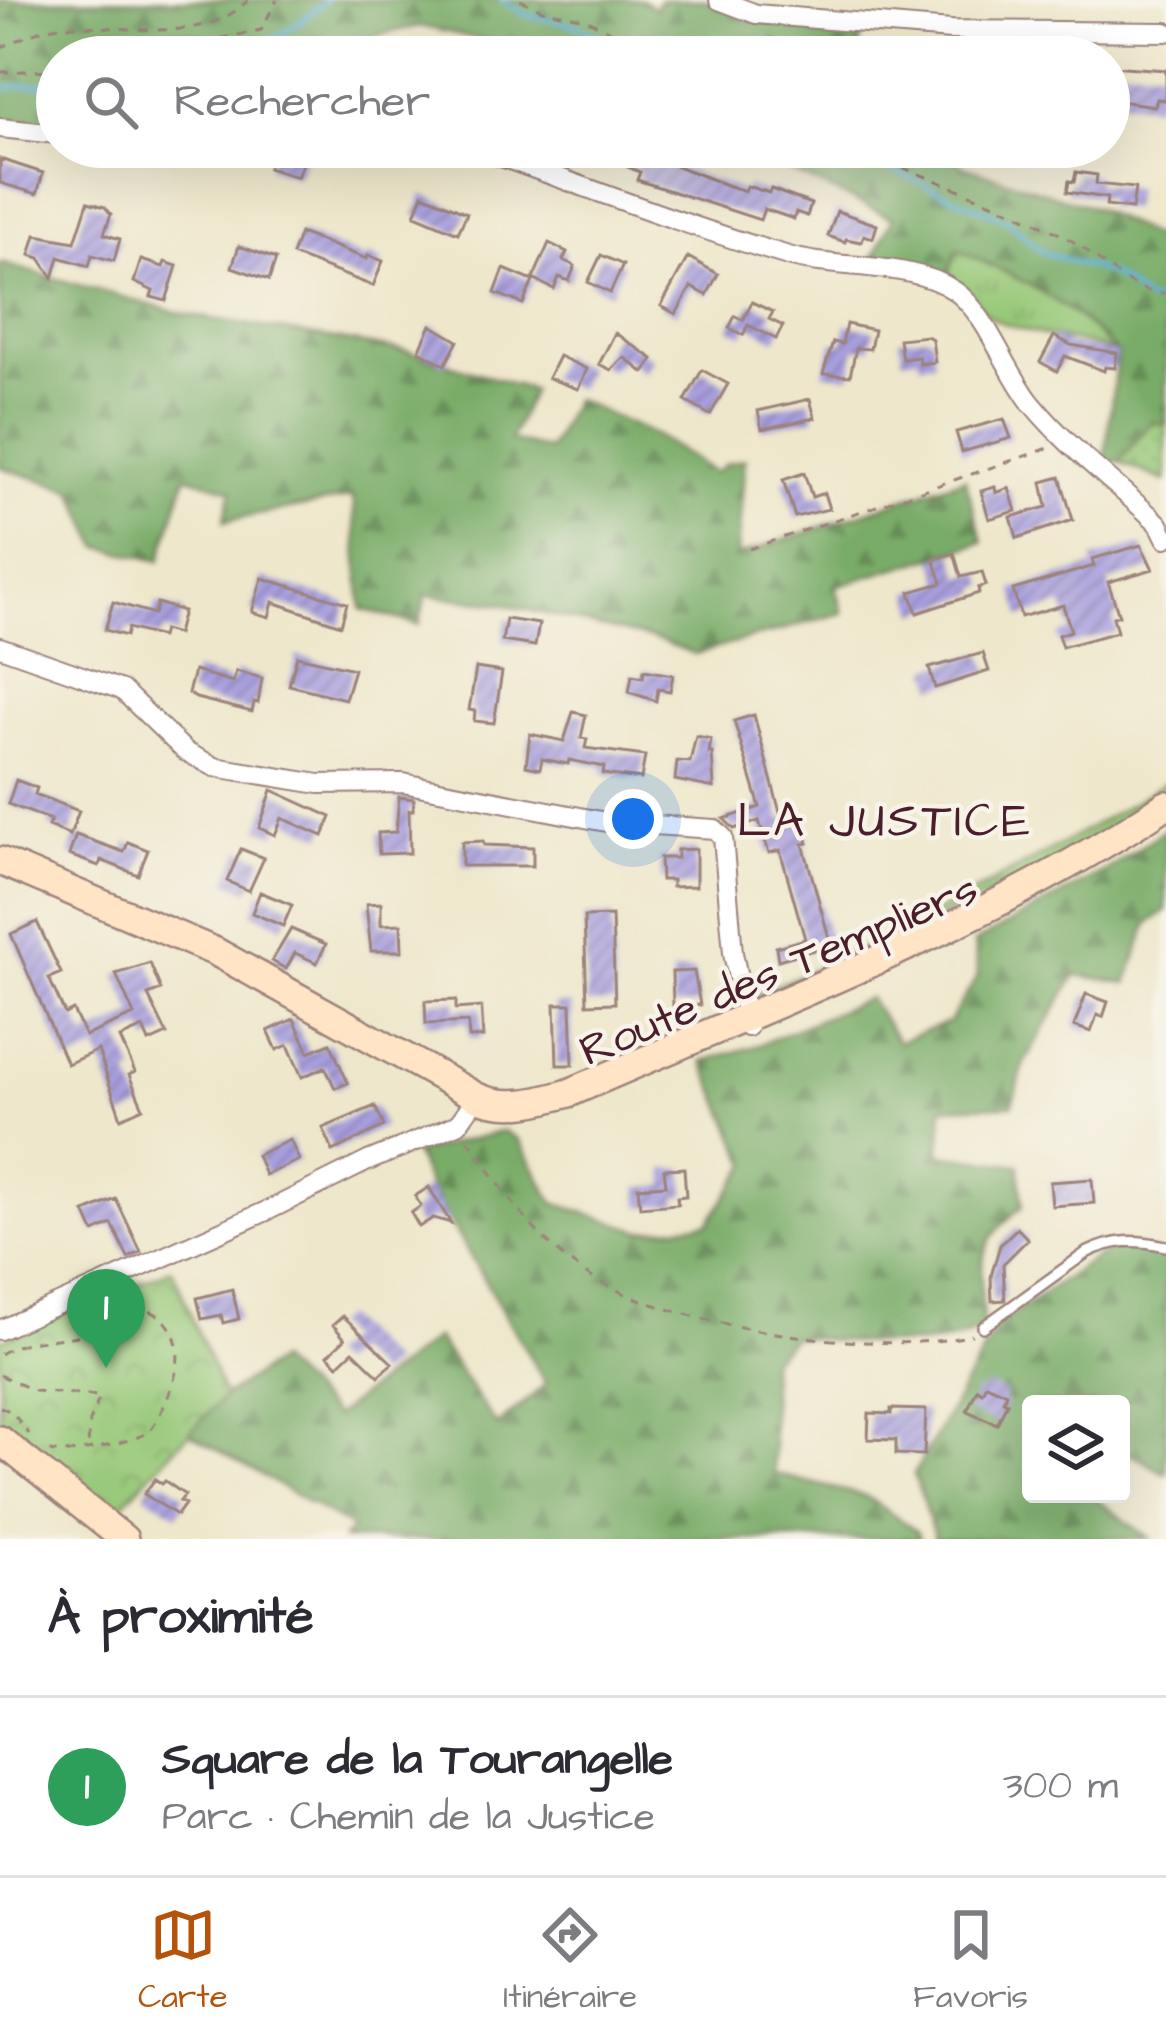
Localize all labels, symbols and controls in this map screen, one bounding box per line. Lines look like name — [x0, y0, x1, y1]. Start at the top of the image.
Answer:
search box — [36, 36, 1130, 168]
icon: search — [78, 69, 144, 135]
text: Rechercher — [174, 71, 430, 133]
your location — [603, 789, 663, 849]
district label: LA JUSTICE — [737, 789, 1033, 855]
street label: Route des Templiers — [571, 859, 988, 1083]
pin: 1 — [67, 1269, 145, 1368]
map controls — [1022, 1395, 1130, 1503]
button: layers — [1022, 1395, 1130, 1503]
text: À proximité — [48, 1582, 314, 1653]
text: Square de la Tourangelle — [162, 1729, 673, 1791]
text: 1 — [85, 1760, 90, 1814]
text: 300 m — [1003, 1760, 1118, 1814]
text: Parc · Chemin de la Justice — [162, 1791, 655, 1845]
tab: Carte — [138, 1902, 227, 2020]
tab: Itinéraire — [503, 1902, 637, 2020]
tab: Favoris — [913, 1902, 1028, 2020]

